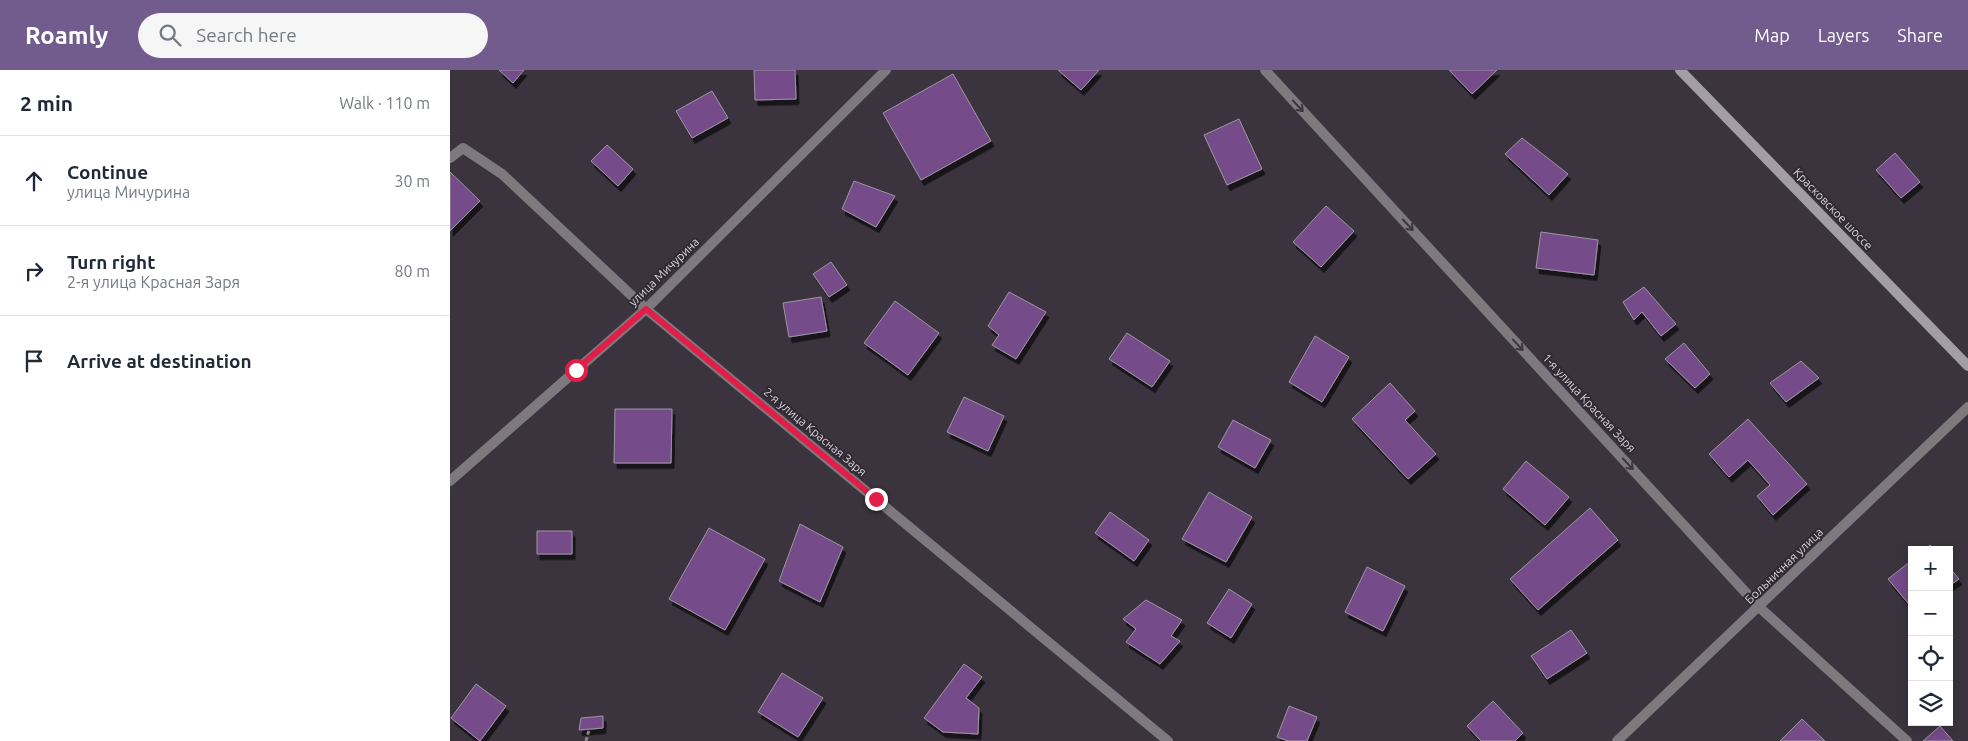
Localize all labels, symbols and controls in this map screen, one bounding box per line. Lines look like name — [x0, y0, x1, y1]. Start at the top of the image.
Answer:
search box — [138, 13, 488, 58]
icon: search — [156, 21, 184, 49]
text: Roamly — [25, 22, 108, 49]
text: Search here — [196, 24, 297, 46]
text: Map — [1754, 25, 1790, 45]
text: Layers — [1818, 25, 1869, 45]
text: Share — [1897, 25, 1943, 45]
text: 2 min — [20, 91, 73, 115]
text: Walk · 110 m — [339, 94, 430, 112]
one-way arrow — [1292, 99, 1304, 112]
text: Continue — [67, 161, 148, 183]
street label: Красковское шоссе — [1791, 165, 1876, 252]
icon: ahead — [20, 167, 48, 195]
text: 30 m — [394, 172, 430, 190]
text: улица Мичурина — [67, 183, 190, 201]
one-way arrow — [1402, 219, 1414, 232]
street label: улица Мичурина — [626, 235, 701, 308]
text: Turn right — [67, 251, 155, 273]
icon: right — [20, 257, 48, 285]
text: 80 m — [394, 262, 430, 280]
text: 2-я улица Красная Заря — [67, 273, 240, 291]
one-way arrow — [1512, 338, 1524, 351]
icon: arrive — [20, 347, 48, 375]
text: Arrive at destination — [67, 350, 252, 372]
street label: 1-я улица Красная Заря — [1540, 351, 1638, 455]
route start — [565, 359, 588, 382]
street label: 2-я улица Красная Заря — [761, 385, 869, 478]
one-way arrow — [1622, 458, 1634, 471]
route end — [865, 488, 888, 511]
street label: Больничная улица — [1742, 525, 1825, 606]
map controls — [1908, 546, 1953, 726]
button: + — [1908, 546, 1953, 591]
button: − — [1908, 591, 1953, 636]
button: locate — [1908, 636, 1953, 681]
button: layers — [1908, 681, 1953, 726]

